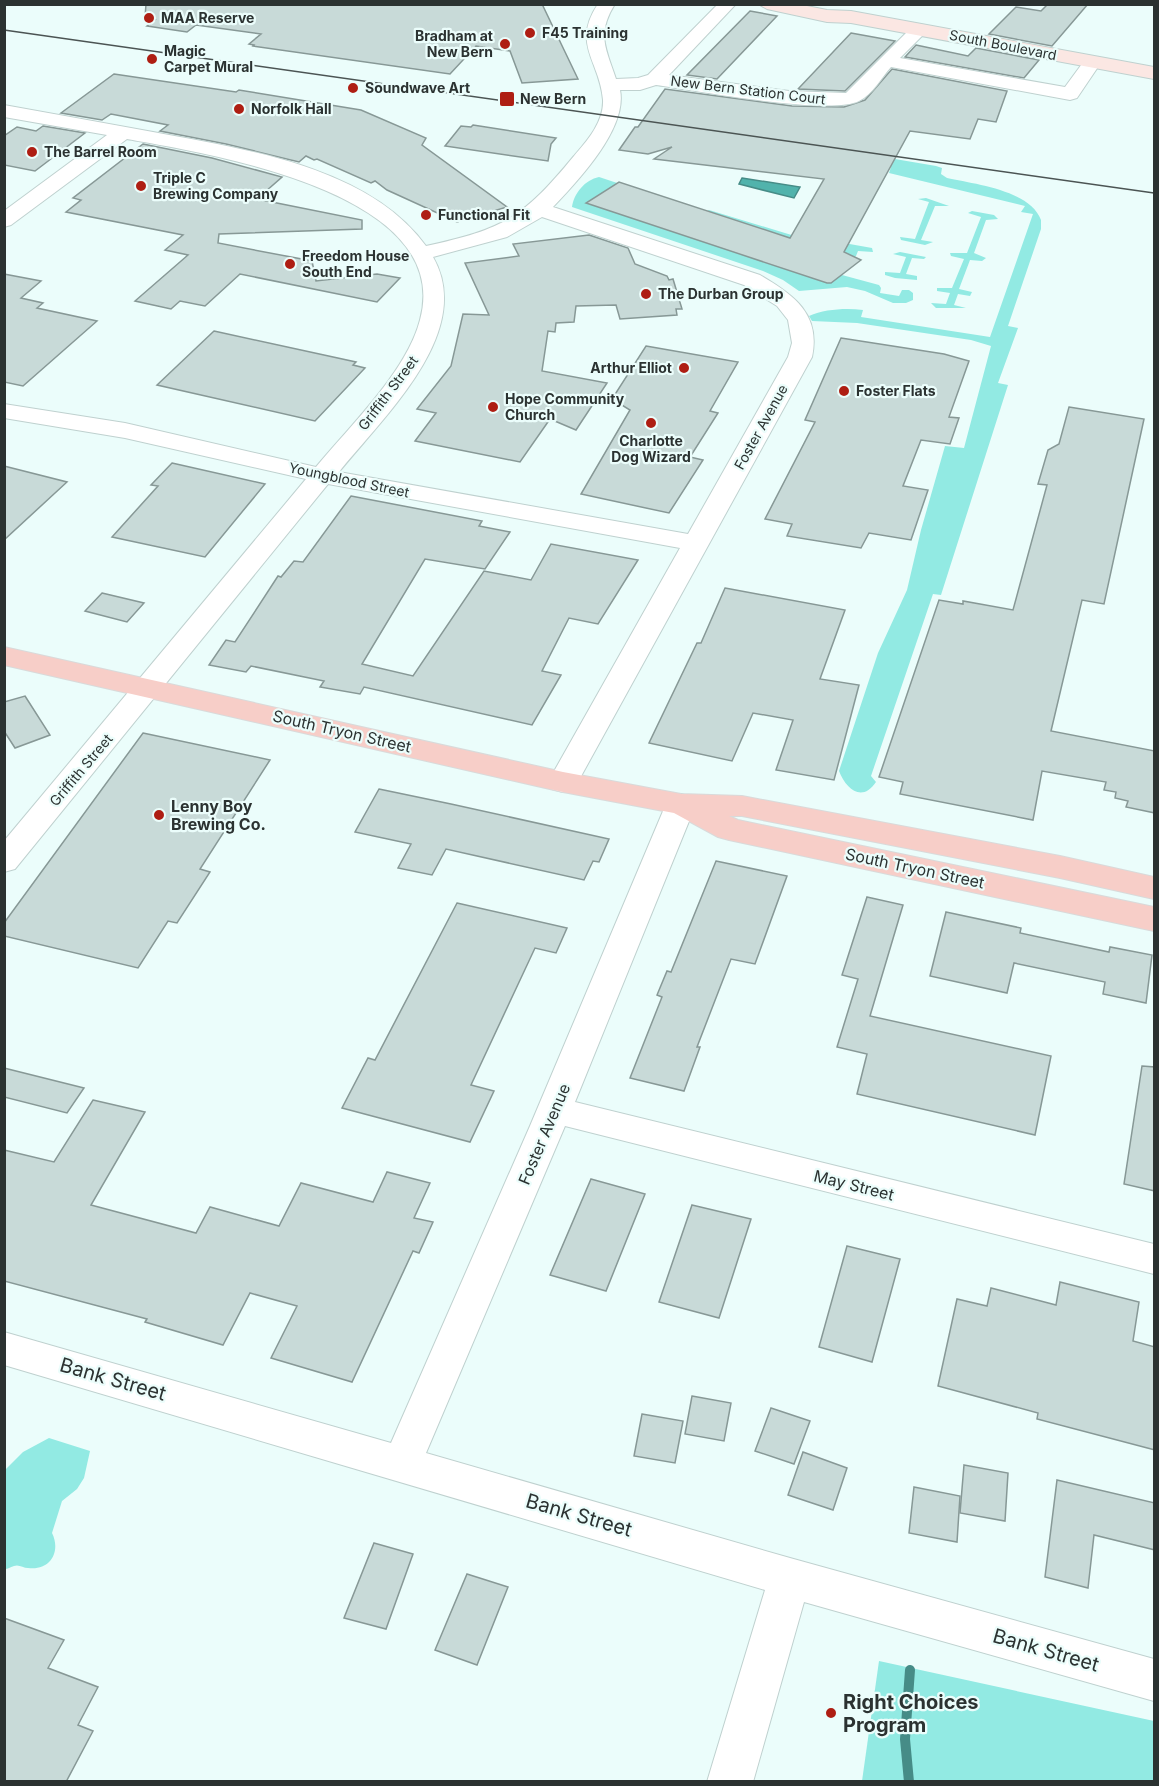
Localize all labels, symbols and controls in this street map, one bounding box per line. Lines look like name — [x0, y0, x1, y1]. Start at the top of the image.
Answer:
place label: MAA Reserve — [161, 9, 254, 26]
marker: MAA Reserve — [142, 11, 156, 25]
place label: F45 Training — [542, 24, 628, 41]
marker: F45 Training — [523, 26, 537, 40]
street label: South Boulevard — [948, 26, 1058, 63]
place label: Bradham at New Bern — [415, 27, 493, 60]
marker: Bradham at New Bern — [498, 37, 512, 51]
place label: Magic Carpet Mural — [164, 42, 253, 75]
marker: Magic Carpet Mural — [145, 52, 159, 66]
street label: New Bern Station Court — [670, 72, 827, 107]
place label: Soundwave Art — [365, 79, 470, 96]
marker: Soundwave Art — [346, 81, 360, 95]
marker: New Bern — [498, 90, 516, 108]
place label: New Bern — [520, 90, 586, 107]
place label: Norfolk Hall — [251, 100, 332, 117]
marker: Norfolk Hall — [232, 102, 246, 116]
place label: The Barrel Room — [44, 143, 157, 160]
marker: The Barrel Room — [25, 145, 39, 159]
place label: Triple C Brewing Company — [153, 169, 279, 202]
marker: Triple C Brewing Company — [134, 179, 148, 193]
place label: Functional Fit — [438, 206, 530, 223]
marker: Functional Fit — [419, 208, 433, 222]
place label: Freedom House South End — [302, 247, 409, 280]
marker: Freedom House South End — [283, 257, 297, 271]
place label: The Durban Group — [658, 285, 784, 302]
marker: The Durban Group — [639, 287, 653, 301]
street label: Griffith Street — [354, 352, 421, 433]
place label: Arthur Elliot — [590, 359, 672, 376]
marker: Arthur Elliot — [677, 361, 691, 375]
street label: Foster Avenue — [730, 381, 791, 472]
place label: Foster Flats — [856, 382, 936, 399]
marker: Foster Flats — [837, 384, 851, 398]
place label: Hope Community Church — [505, 390, 625, 423]
marker: Hope Community Church — [486, 400, 500, 414]
marker: Charlotte Dog Wizard — [644, 416, 658, 430]
place label: Charlotte Dog Wizard — [611, 432, 691, 465]
street label: Youngblood Street — [287, 458, 411, 501]
street label: South Tryon Street — [271, 705, 413, 757]
street label: Griffith Street — [46, 730, 116, 809]
place label: Lenny Boy Brewing Co. — [171, 796, 266, 834]
marker: Lenny Boy Brewing Co. — [152, 808, 166, 822]
street label: South Tryon Street — [844, 843, 986, 893]
street label: Foster Avenue — [514, 1080, 574, 1188]
street label: May Street — [812, 1165, 896, 1205]
street label: Bank Street — [57, 1352, 169, 1406]
street label: Bank Street — [523, 1488, 635, 1542]
street label: Bank Street — [990, 1623, 1102, 1677]
place label: Right Choices Program — [843, 1690, 979, 1737]
marker: Right Choices Program — [824, 1706, 838, 1720]

